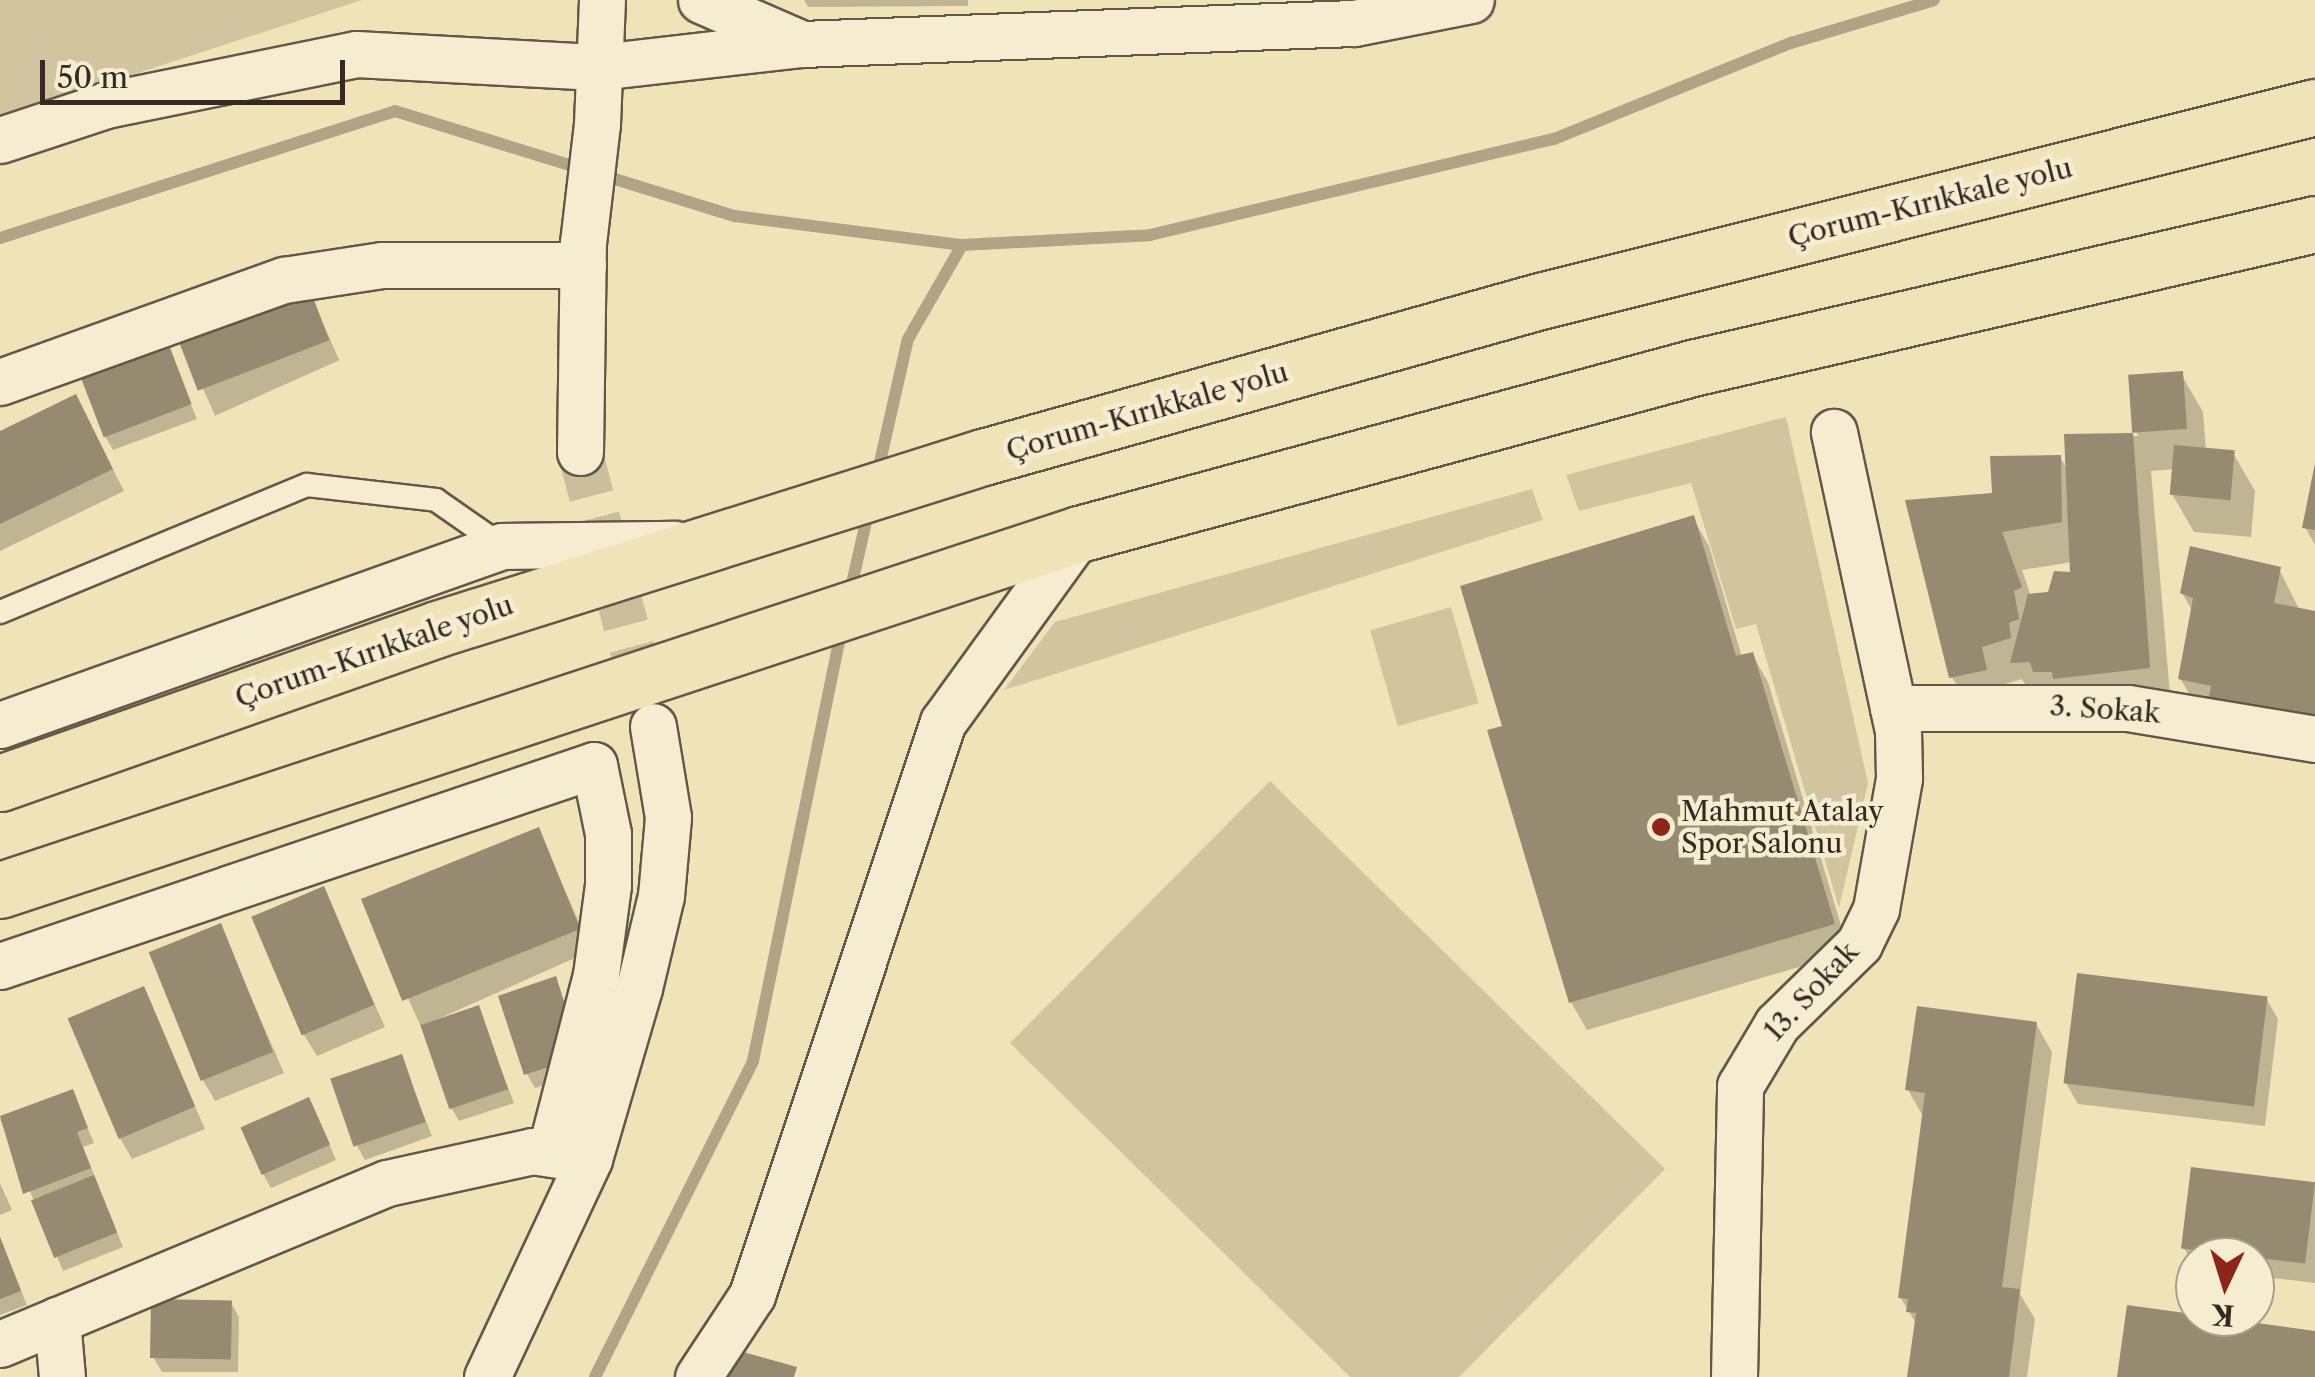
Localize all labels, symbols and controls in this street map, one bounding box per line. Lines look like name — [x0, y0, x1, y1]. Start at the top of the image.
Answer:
scale bar — [45, 40, 350, 102]
text: 50 m — [57, 59, 128, 96]
street label: Çorum-Kırıkkale yolu — [1784, 150, 2076, 254]
street label: Çorum-Kırıkkale yolu — [1002, 355, 1292, 467]
street label: Çorum-Kırıkkale yolu — [230, 587, 518, 715]
street label: 3. Sokak — [2049, 688, 2161, 730]
place label: Mahmut Atalay Spor Salonu — [1681, 794, 1885, 860]
marker: Mahmut Atalay Spor Salonu — [1650, 816, 1672, 838]
street label: 13. Sokak — [1757, 935, 1865, 1047]
north arrow — [2175, 1237, 2275, 1337]
text: K — [2211, 1297, 2235, 1333]

